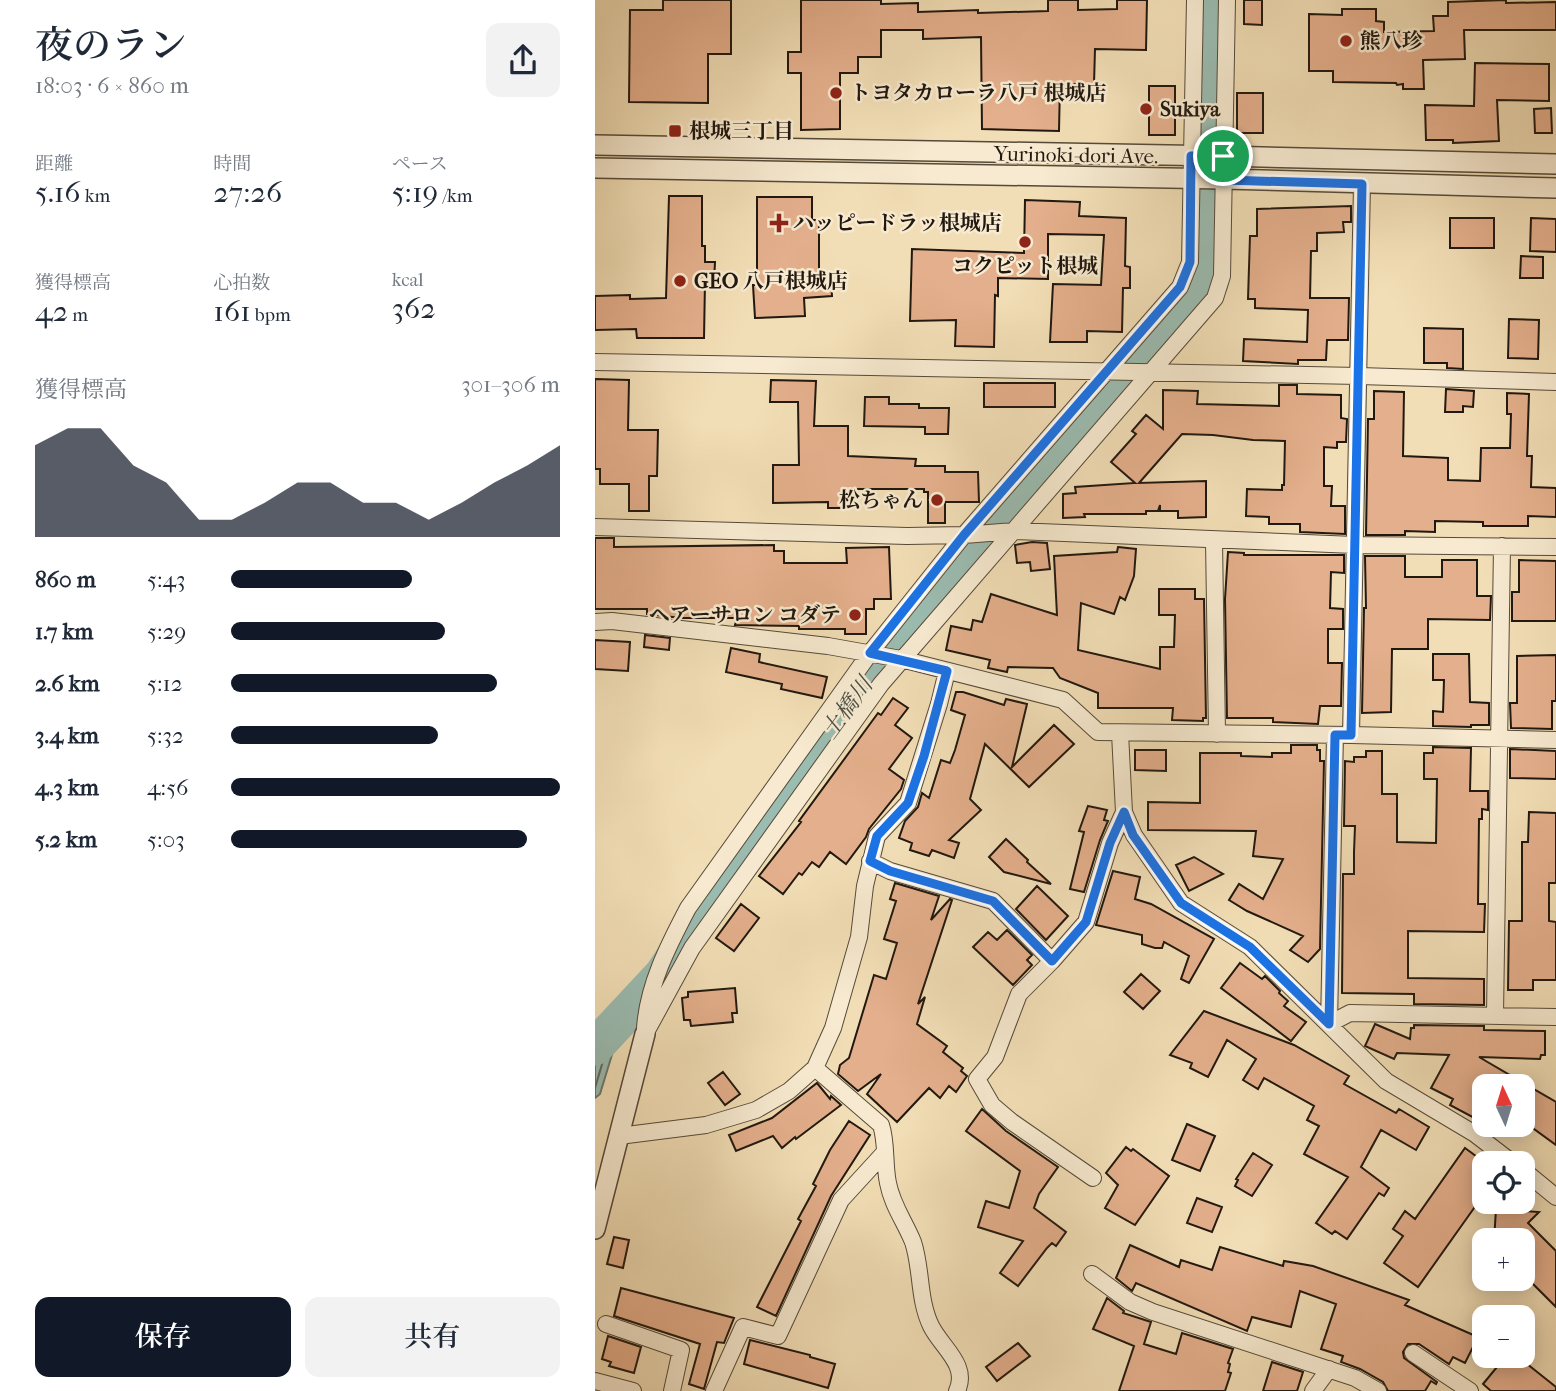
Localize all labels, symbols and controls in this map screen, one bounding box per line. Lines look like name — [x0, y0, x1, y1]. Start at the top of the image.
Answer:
text: 夜のラン — [35, 23, 187, 68]
button: share — [486, 23, 560, 97]
place label: 熊八珍 — [1360, 29, 1423, 53]
marker: 熊八珍 — [1338, 33, 1354, 49]
text: 18:03 · 6 × 860 m — [35, 72, 189, 99]
place label: トヨタカローラ八戸 根城店 — [850, 81, 1107, 105]
marker: トヨタカローラ八戸 根城店 — [828, 85, 844, 101]
place label: Sukiya — [1160, 97, 1221, 121]
marker: Sukiya — [1138, 101, 1154, 117]
place label: 根城三丁目 — [689, 119, 794, 143]
marker: 根城三丁目 — [667, 123, 683, 139]
pin — [1193, 126, 1253, 186]
icon: arrive — [1204, 137, 1242, 175]
street label: Yurinoki-dori Ave. — [993, 142, 1158, 168]
text: 距離 — [35, 153, 73, 175]
text: 時間 — [213, 153, 251, 175]
text: ペース — [392, 153, 448, 175]
text: 5.16 — [35, 175, 81, 210]
text: 27:26 — [213, 175, 282, 210]
text: 5:19 — [392, 175, 438, 210]
text: km — [81, 185, 110, 207]
text: /km — [438, 185, 473, 207]
place label: ハッピードラッ根城店 — [793, 211, 1002, 235]
marker: ハッピードラッ根城店 — [771, 215, 787, 231]
marker: コクピット根城 — [1017, 234, 1033, 250]
place label: コクピット根城 — [952, 254, 1098, 278]
text: kcal — [392, 269, 424, 291]
place label: GEO 八戸根城店 — [694, 269, 848, 293]
text: 獲得標高 — [35, 272, 111, 294]
text: 心拍数 — [213, 272, 270, 294]
marker: GEO 八戸根城店 — [672, 273, 688, 289]
text: 362 — [392, 291, 436, 326]
text: 42 — [35, 294, 68, 329]
text: 161 — [213, 294, 251, 329]
text: m — [68, 304, 88, 326]
text: bpm — [251, 304, 291, 326]
text: 301–306 m — [461, 371, 560, 398]
text: 獲得標高 — [35, 376, 127, 403]
place label: 松ちゃん — [839, 488, 923, 512]
marker: 松ちゃん — [929, 492, 945, 508]
text: 860 m — [35, 566, 96, 593]
text: 5:43 — [147, 566, 186, 593]
place label: ヘアーサロン コダテ — [649, 603, 841, 627]
marker: ヘアーサロン コダテ — [847, 607, 863, 623]
text: 1.7 km — [35, 618, 93, 645]
text: 5:29 — [147, 618, 186, 645]
text: 2.6 km — [35, 670, 100, 697]
text: 5:12 — [147, 670, 183, 697]
water label: 土橋川 — [816, 670, 880, 744]
text: 3.4 km — [35, 722, 99, 749]
text: 5:32 — [147, 722, 184, 749]
text: 4.3 km — [35, 774, 99, 801]
text: 4:56 — [147, 774, 189, 801]
text: 5.2 km — [35, 826, 97, 853]
text: 5:03 — [147, 826, 185, 853]
north arrow — [1472, 1074, 1535, 1138]
map controls — [1472, 1074, 1535, 1368]
button: locate — [1472, 1151, 1535, 1214]
button: + — [1472, 1228, 1535, 1291]
button: 保存 — [35, 1297, 291, 1377]
button: 共有 — [305, 1297, 560, 1377]
button: − — [1472, 1305, 1535, 1368]

